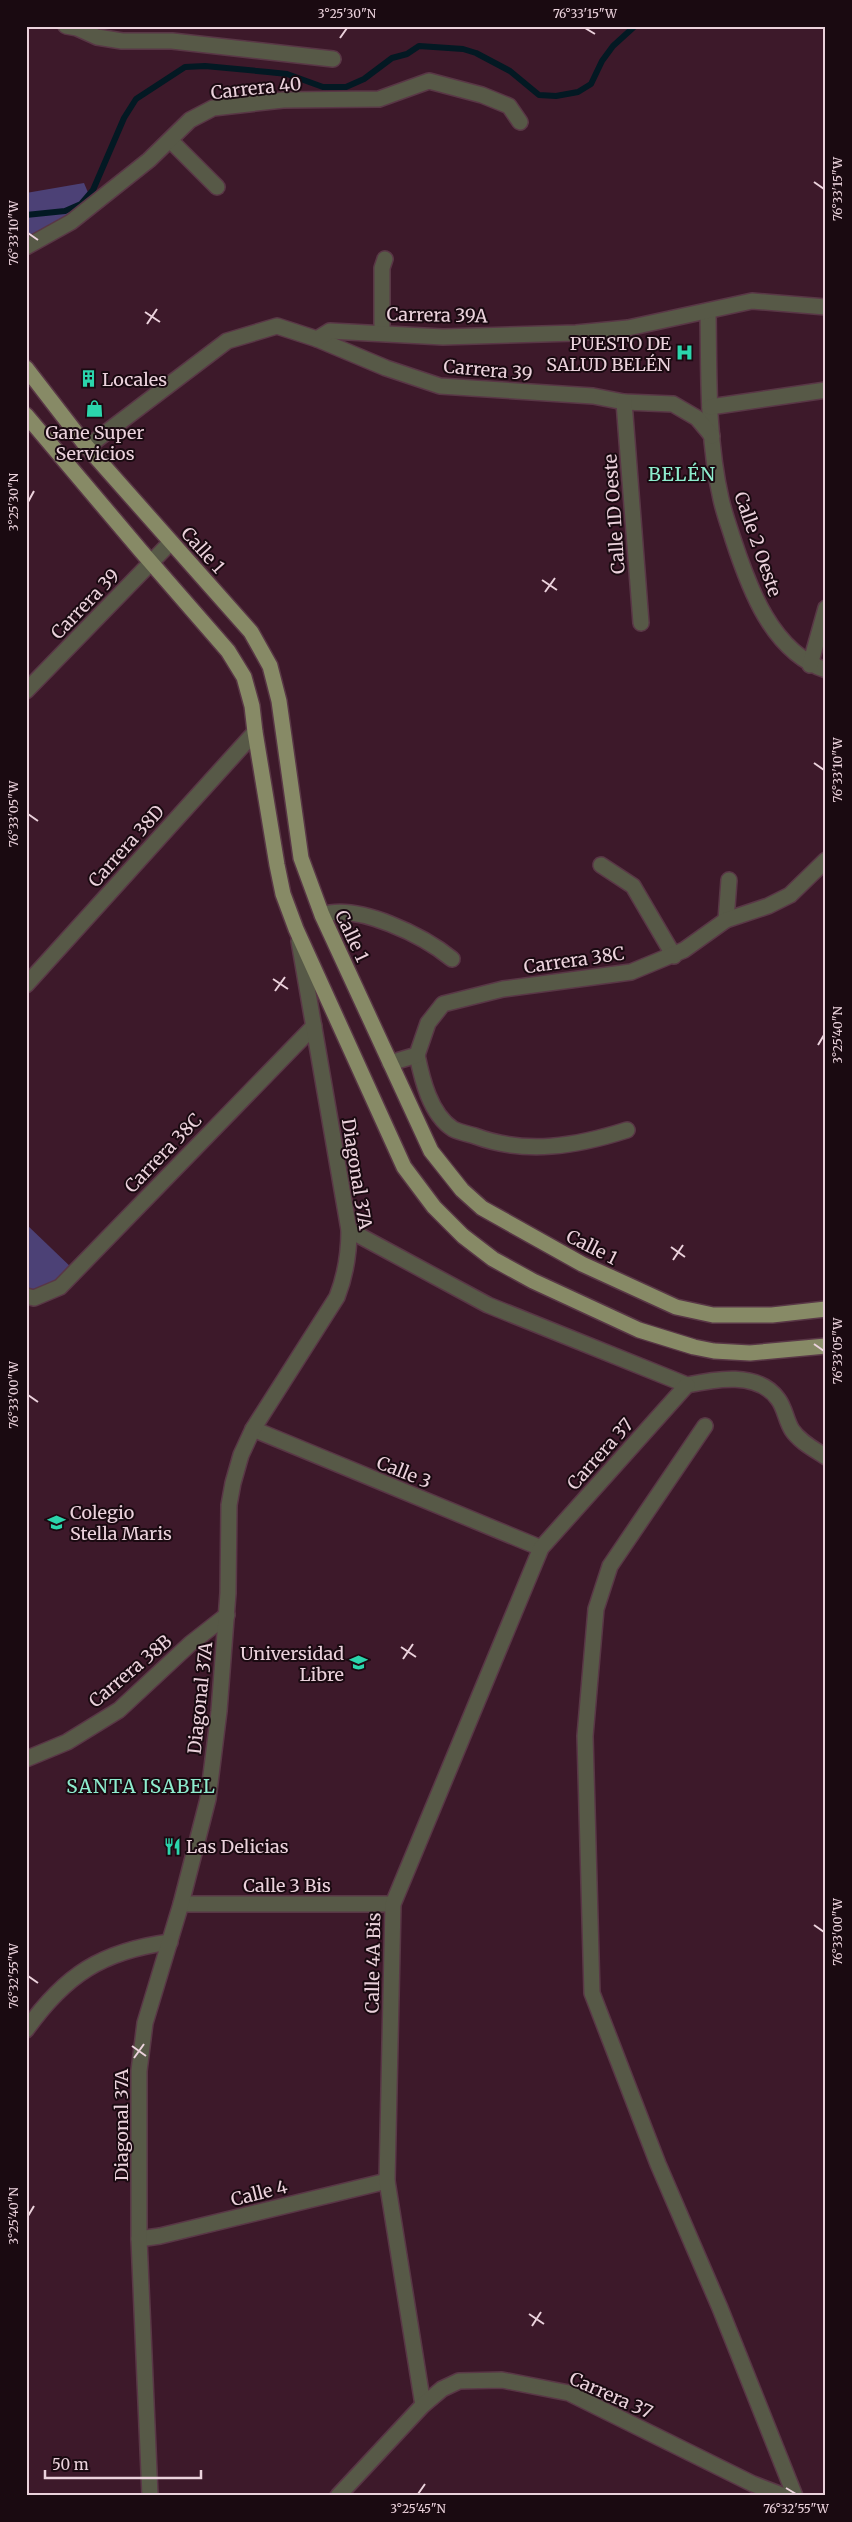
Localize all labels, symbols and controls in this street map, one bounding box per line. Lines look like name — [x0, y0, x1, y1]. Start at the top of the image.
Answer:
text: 3°25'30"N — [318, 6, 377, 21]
text: 76°33'15"W — [553, 6, 618, 21]
street label: Carrera 40 — [210, 72, 302, 104]
text: 76°33'15"W — [830, 156, 845, 221]
text: 76°33'10"W — [6, 199, 21, 265]
street label: Carrera 39A — [386, 303, 488, 327]
place label: PUESTO DE SALUD BELÉN — [546, 332, 672, 376]
hospital icon: PUESTO DE SALUD BELÉN — [675, 343, 695, 363]
street label: Carrera 39 — [443, 355, 533, 385]
place label: Locales — [102, 368, 167, 391]
building icon: Locales — [78, 369, 98, 389]
shop icon: Gane Super Servicios — [85, 399, 105, 419]
place label: Gane Super Servicios — [46, 421, 144, 465]
street label: Calle 1D Oeste — [598, 453, 630, 575]
district label: BELÉN — [648, 462, 716, 486]
text: 3°25'30"N — [6, 472, 21, 531]
street label: Calle 2 Oeste — [729, 489, 787, 599]
street label: Calle 1 — [176, 522, 230, 578]
street label: Carrera 39 — [46, 564, 124, 644]
text: 76°33'10"W — [830, 736, 845, 802]
text: 76°33'05"W — [6, 780, 21, 847]
street label: Carrera 38D — [83, 800, 169, 892]
street label: Calle 1 — [330, 906, 374, 966]
street label: Carrera 38C — [522, 942, 626, 978]
text: 3°25'40"N — [830, 1005, 845, 1064]
street label: Carrera 38C — [120, 1108, 207, 1197]
street label: Diagonal 37A — [337, 1117, 377, 1232]
street label: Calle 1 — [562, 1224, 622, 1270]
text: 76°33'05"W — [830, 1317, 845, 1384]
text: 76°33'00"W — [6, 1360, 21, 1429]
street label: Carrera 37 — [562, 1413, 638, 1495]
street label: Calle 3 — [373, 1451, 435, 1493]
place label: Colegio Stella Maris — [70, 1501, 172, 1545]
school or university icon: Colegio Stella Maris — [46, 1512, 66, 1532]
street label: Carrera 38B — [84, 1630, 176, 1712]
street label: Diagonal 37A — [183, 1641, 217, 1755]
place label: Universidad Libre — [240, 1642, 344, 1686]
school or university icon: Universidad Libre — [348, 1653, 368, 1673]
district label: SANTA ISABEL — [66, 1774, 216, 1798]
place label: Las Delicias — [186, 1835, 289, 1858]
restaurant icon: Las Delicias — [162, 1836, 182, 1856]
street label: Calle 3 Bis — [243, 1874, 331, 1897]
text: 76°33'00"W — [830, 1897, 845, 1966]
street label: Calle 4A Bis — [361, 1912, 385, 2014]
text: 76°32'55"W — [6, 1942, 21, 2009]
street label: Diagonal 37A — [110, 2068, 133, 2181]
street label: Calle 4 — [228, 2175, 290, 2211]
text: 3°25'40"N — [6, 2186, 21, 2245]
street label: Carrera 37 — [566, 2366, 656, 2424]
scale bar — [45, 2447, 201, 2479]
text: 50 m — [52, 2455, 89, 2474]
text: 3°25'45"N — [390, 2501, 447, 2516]
text: 76°32'55"W — [763, 2501, 830, 2516]

